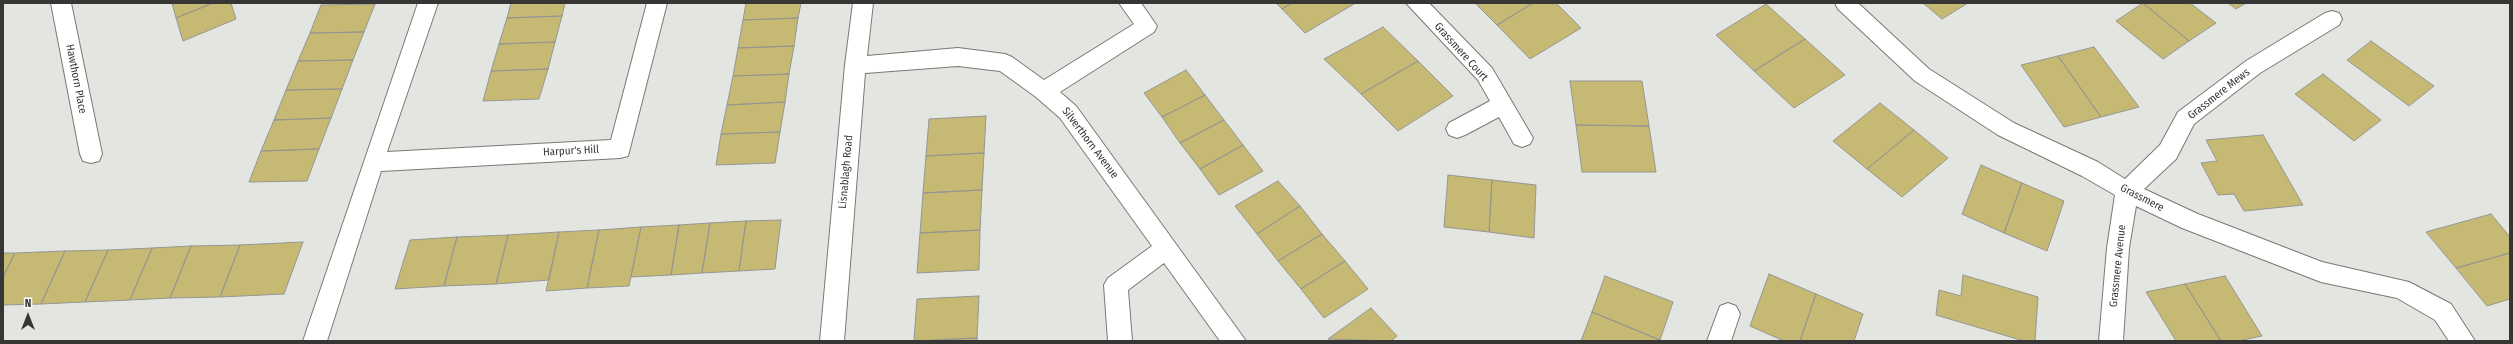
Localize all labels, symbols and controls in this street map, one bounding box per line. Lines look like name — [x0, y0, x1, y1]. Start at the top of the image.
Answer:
street label: Grassmere Court — [1431, 20, 1491, 84]
street label: Hawthorn Place — [63, 43, 89, 115]
street label: Grassmere Mews — [2185, 66, 2253, 122]
street label: Silverthorn Avenue — [1059, 105, 1121, 181]
street label: Lisnablagh Road — [836, 135, 856, 209]
street label: Harpur's Hill — [543, 143, 599, 159]
street label: Grassmere — [2118, 181, 2166, 215]
street label: Grassmere Avenue — [2107, 224, 2129, 308]
north arrow — [8, 296, 48, 336]
text: N — [25, 297, 31, 310]

